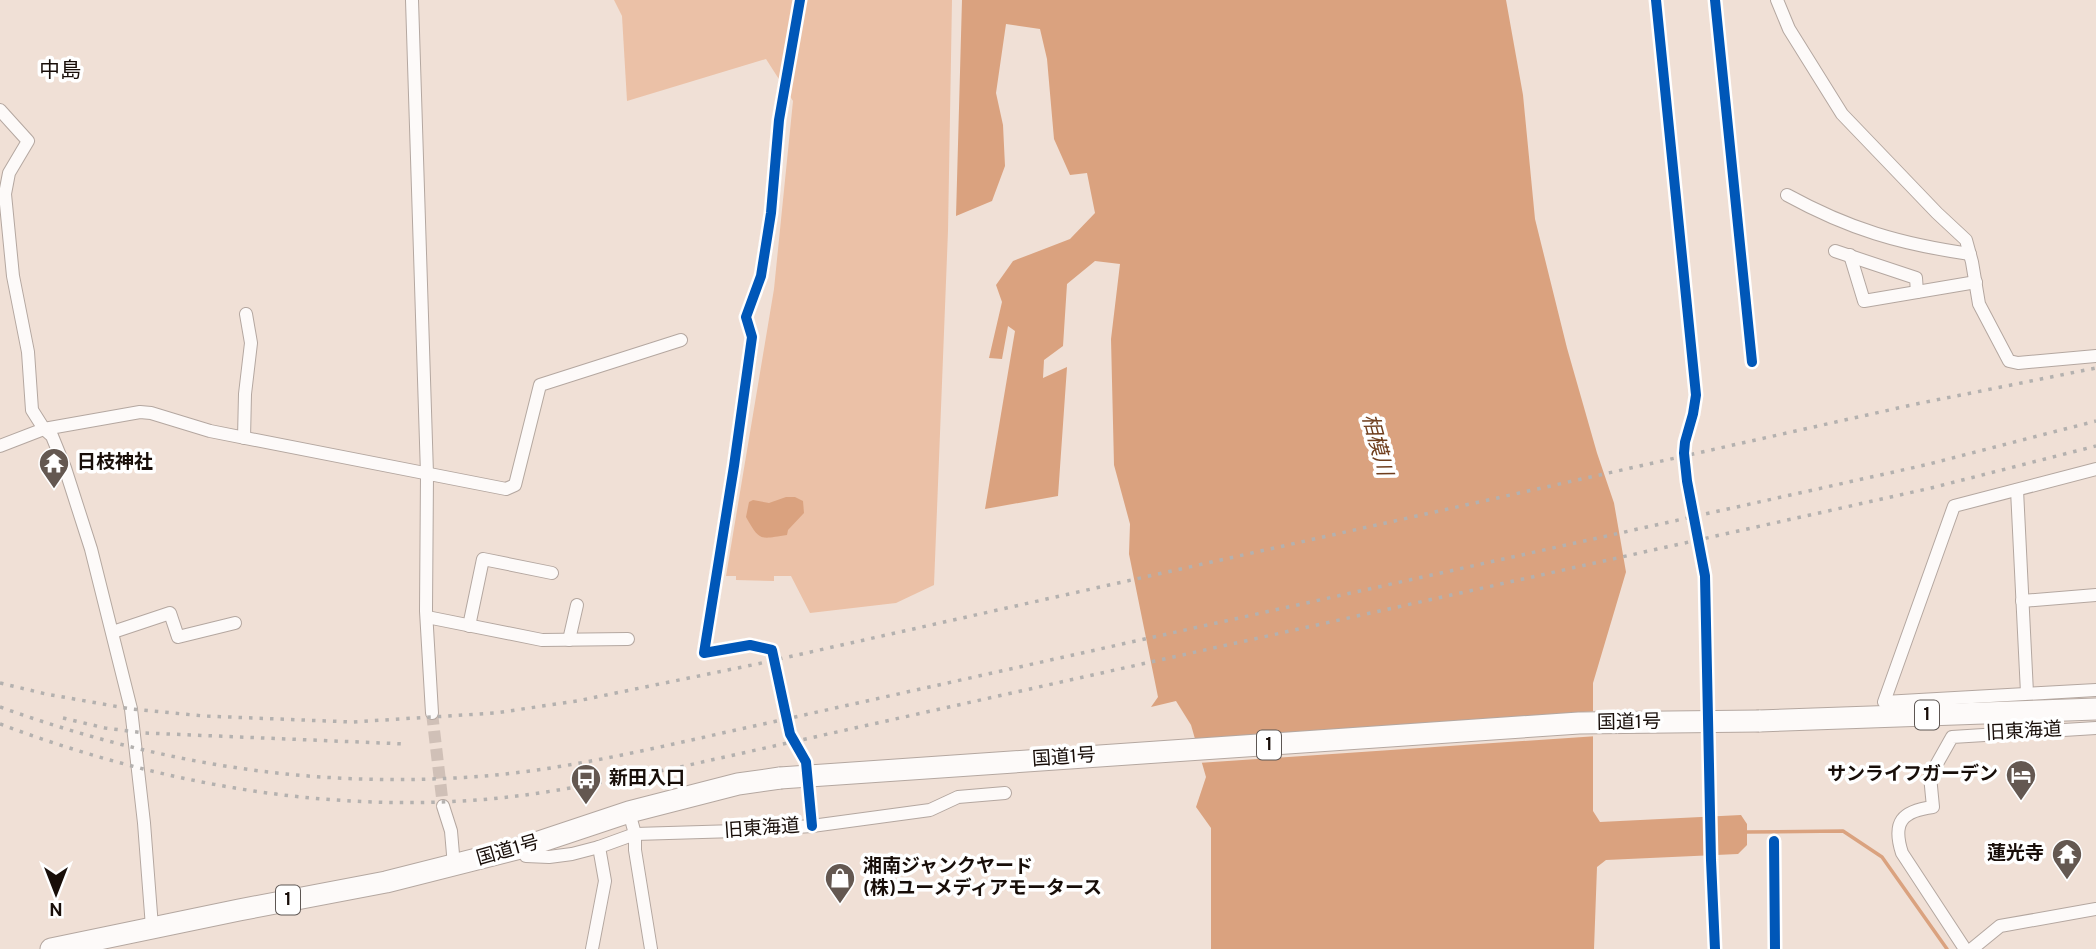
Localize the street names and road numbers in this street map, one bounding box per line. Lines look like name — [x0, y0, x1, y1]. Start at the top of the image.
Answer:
road number: 1 — [1915, 700, 1939, 730]
street label: 国道1号 — [1597, 710, 1661, 736]
street label: 旧東海道 — [1985, 718, 2063, 746]
road number: 1 — [1257, 730, 1281, 760]
street label: 国道1号 — [1031, 744, 1097, 772]
street label: 旧東海道 — [723, 814, 801, 844]
street label: 国道1号 — [474, 831, 542, 871]
road number: 1 — [276, 886, 300, 915]

